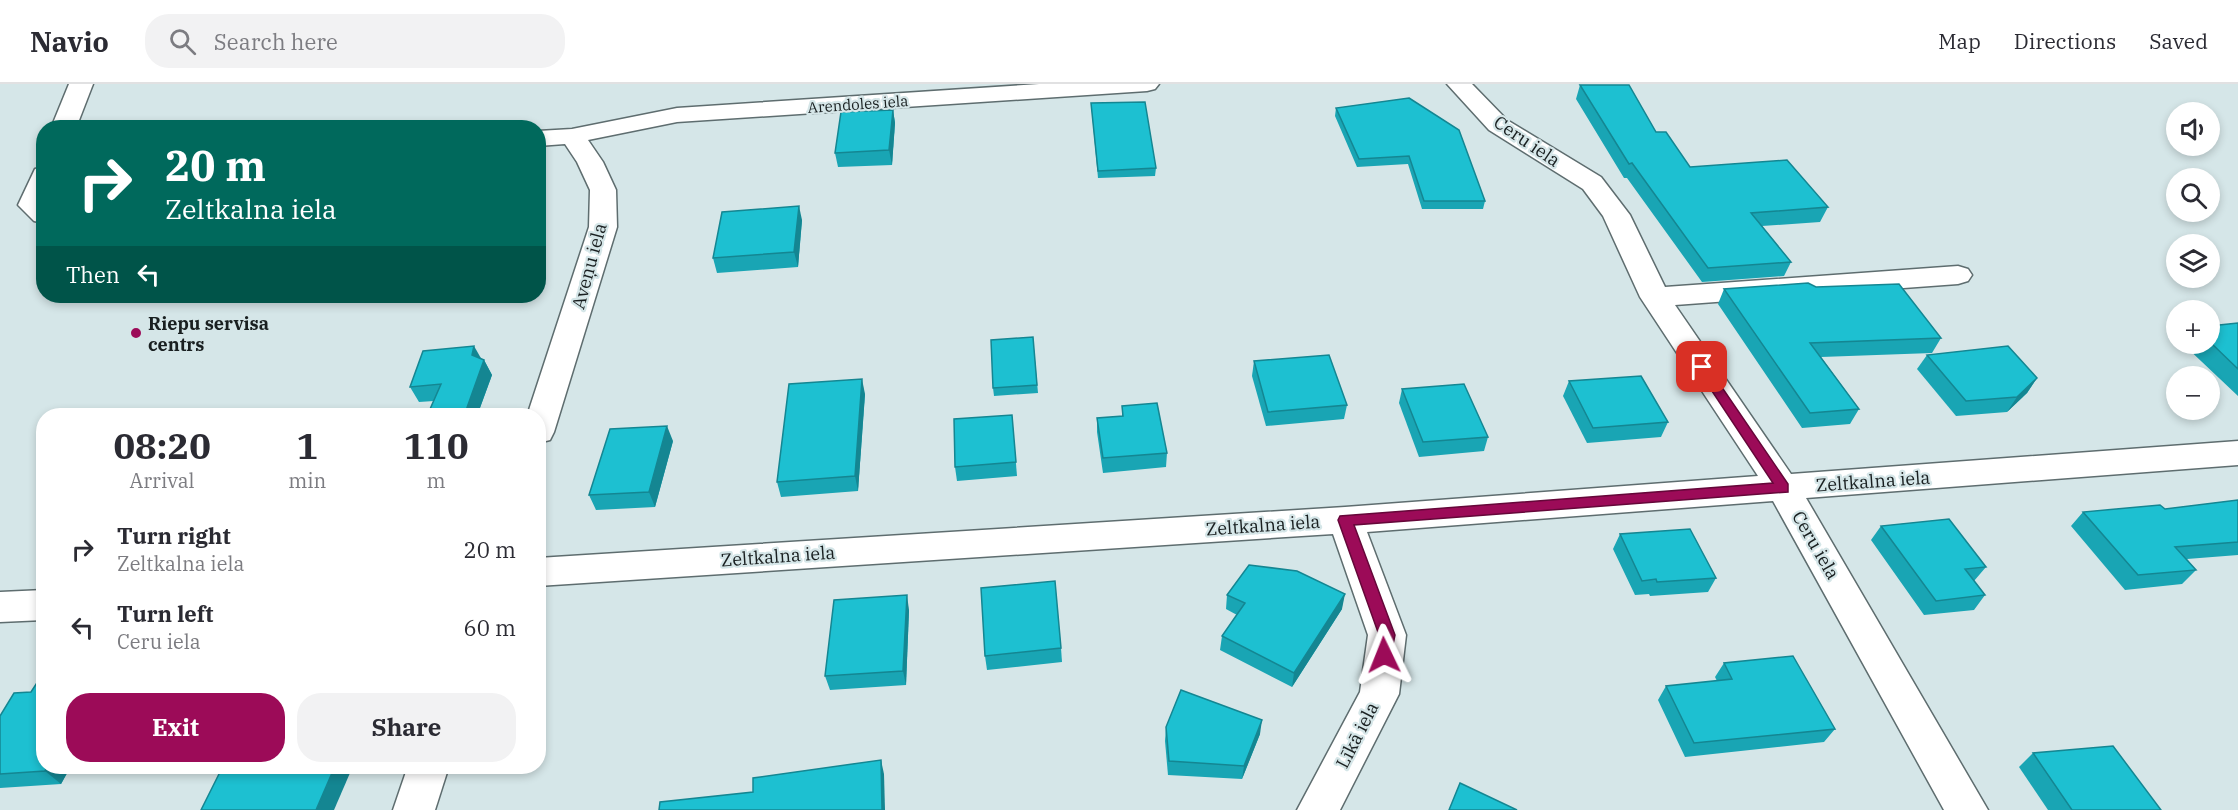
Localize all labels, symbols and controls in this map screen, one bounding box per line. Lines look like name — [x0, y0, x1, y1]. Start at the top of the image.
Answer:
search box — [145, 14, 565, 68]
text: Navio — [30, 23, 109, 60]
icon: search — [166, 25, 199, 58]
text: Search here — [214, 27, 338, 56]
text: Map — [1938, 27, 1981, 55]
text: Directions — [2014, 27, 2116, 55]
text: Saved — [2149, 27, 2208, 55]
street label: Arendoles iela — [807, 91, 909, 117]
map controls — [2166, 102, 2220, 420]
button: sound — [2166, 102, 2220, 156]
street label: Ceru iela — [1489, 110, 1565, 172]
text: 20 m — [165, 138, 266, 193]
icon: right — [66, 144, 144, 222]
button: search — [2166, 168, 2220, 222]
text: Zeltkalna iela — [165, 191, 337, 226]
street label: Aveņu iela — [566, 220, 612, 312]
button: layers — [2166, 234, 2220, 288]
icon: left — [132, 258, 165, 291]
text: Then — [66, 260, 120, 289]
button: + — [2166, 300, 2220, 354]
place label: Riepu servisa centrs — [148, 312, 269, 356]
marker: Riepu servisa centrs — [129, 326, 143, 340]
pin — [1676, 341, 1727, 392]
icon: arrive — [1685, 350, 1718, 383]
button: − — [2166, 366, 2220, 420]
text: 08:20 — [113, 422, 211, 469]
text: 1 — [296, 422, 318, 469]
text: 110 — [404, 422, 469, 469]
street label: Zeltkalna iela — [1815, 466, 1931, 496]
text: Arrival — [130, 467, 195, 494]
text: min — [288, 467, 326, 494]
text: m — [427, 467, 446, 494]
street label: Ceru iela — [1787, 507, 1845, 584]
street label: Zeltkalna iela — [1205, 510, 1321, 540]
text: Turn right — [117, 521, 231, 550]
icon: right — [66, 533, 99, 566]
text: 20 m — [464, 535, 516, 564]
street label: Zeltkalna iela — [720, 541, 836, 571]
text: Zeltkalna iela — [117, 550, 244, 577]
text: Turn left — [117, 599, 213, 628]
icon: left — [66, 611, 99, 644]
text: 60 m — [464, 613, 516, 642]
position arrow — [1352, 623, 1416, 687]
text: Ceru iela — [117, 628, 201, 655]
button: Exit — [66, 693, 285, 762]
button: Share — [297, 693, 516, 762]
street label: Līkā iela — [1331, 698, 1384, 772]

